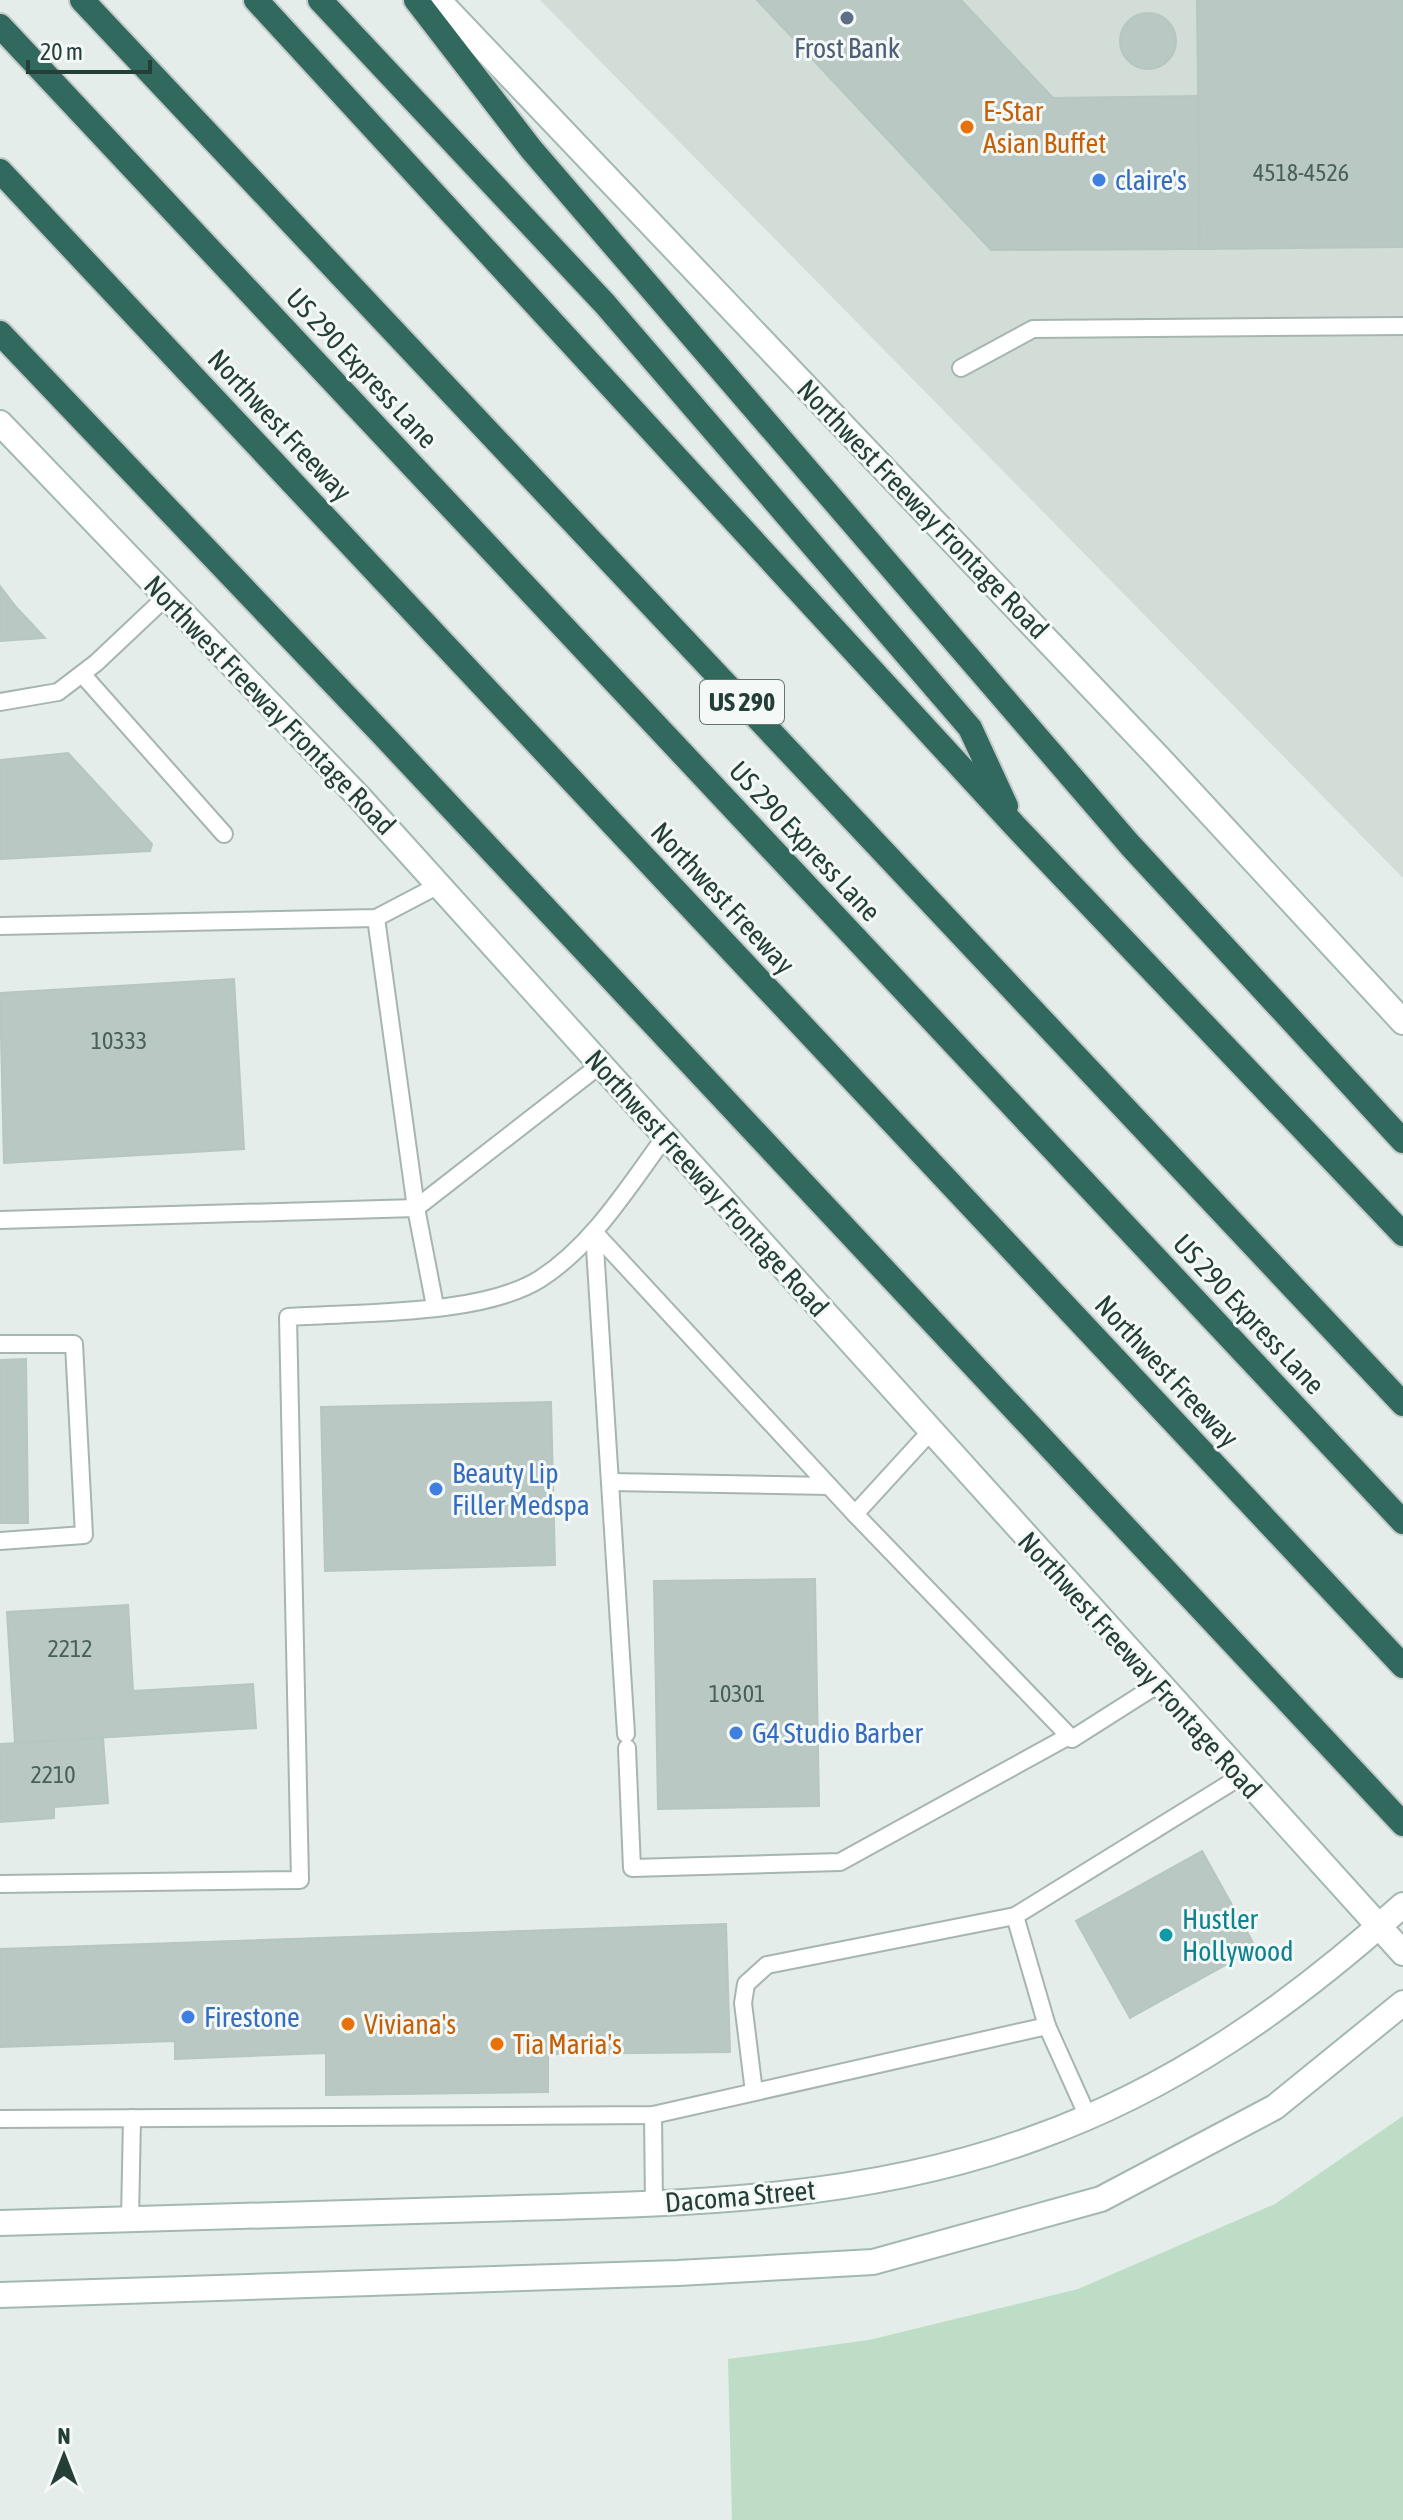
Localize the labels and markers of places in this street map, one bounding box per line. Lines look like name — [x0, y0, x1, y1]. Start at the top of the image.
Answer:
marker: Frost Bank — [838, 9, 856, 27]
place label: Frost Bank — [794, 32, 900, 64]
place label: E-Star Asian Buffet — [983, 95, 1106, 159]
marker: E-Star Asian Buffet — [958, 118, 976, 136]
place label: claire's — [1115, 164, 1187, 196]
marker: claire's — [1090, 171, 1108, 189]
place label: Beauty Lip Filler Medspa — [452, 1457, 590, 1521]
marker: Beauty Lip Filler Medspa — [427, 1480, 445, 1498]
place label: G4 Studio Barber — [752, 1717, 923, 1749]
marker: G4 Studio Barber — [727, 1724, 745, 1742]
place label: Hustler Hollywood — [1182, 1903, 1294, 1967]
marker: Hustler Hollywood — [1157, 1926, 1175, 1944]
place label: Firestone — [204, 2001, 300, 2033]
marker: Firestone — [179, 2008, 197, 2026]
place label: Viviana's — [364, 2008, 456, 2040]
marker: Viviana's — [339, 2015, 357, 2033]
place label: Tia Maria's — [513, 2028, 622, 2060]
marker: Tia Maria's — [488, 2035, 506, 2053]

